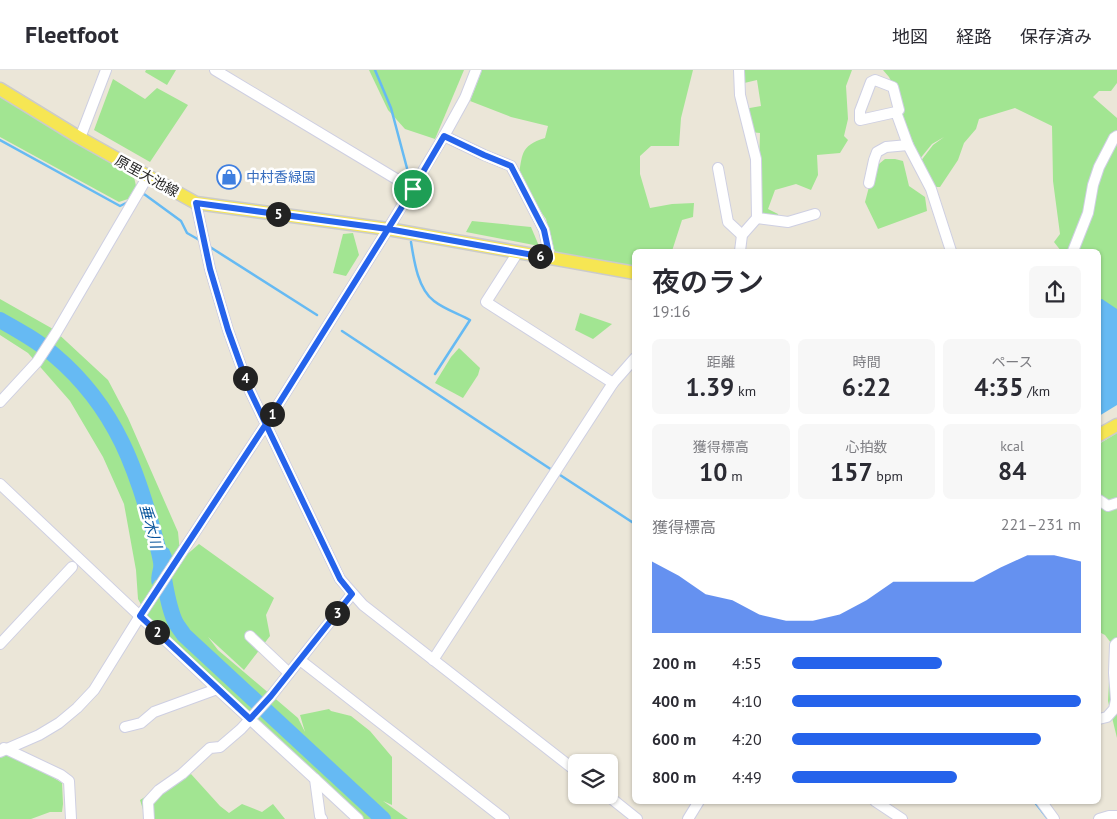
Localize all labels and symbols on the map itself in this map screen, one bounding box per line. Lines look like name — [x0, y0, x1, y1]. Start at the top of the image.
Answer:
street label: 原里大池線 — [112, 151, 182, 201]
shop icon: 中村香緑園 — [216, 164, 242, 190]
place label: 中村香緑園 — [246, 168, 316, 186]
pin — [392, 168, 434, 210]
pin: 5 — [266, 202, 290, 226]
pin: 6 — [528, 244, 552, 268]
pin: 4 — [232, 366, 258, 390]
pin: 1 — [260, 402, 284, 426]
water label: 垂木川 — [136, 502, 167, 552]
pin: 3 — [324, 600, 350, 626]
pin: 2 — [144, 620, 170, 644]

